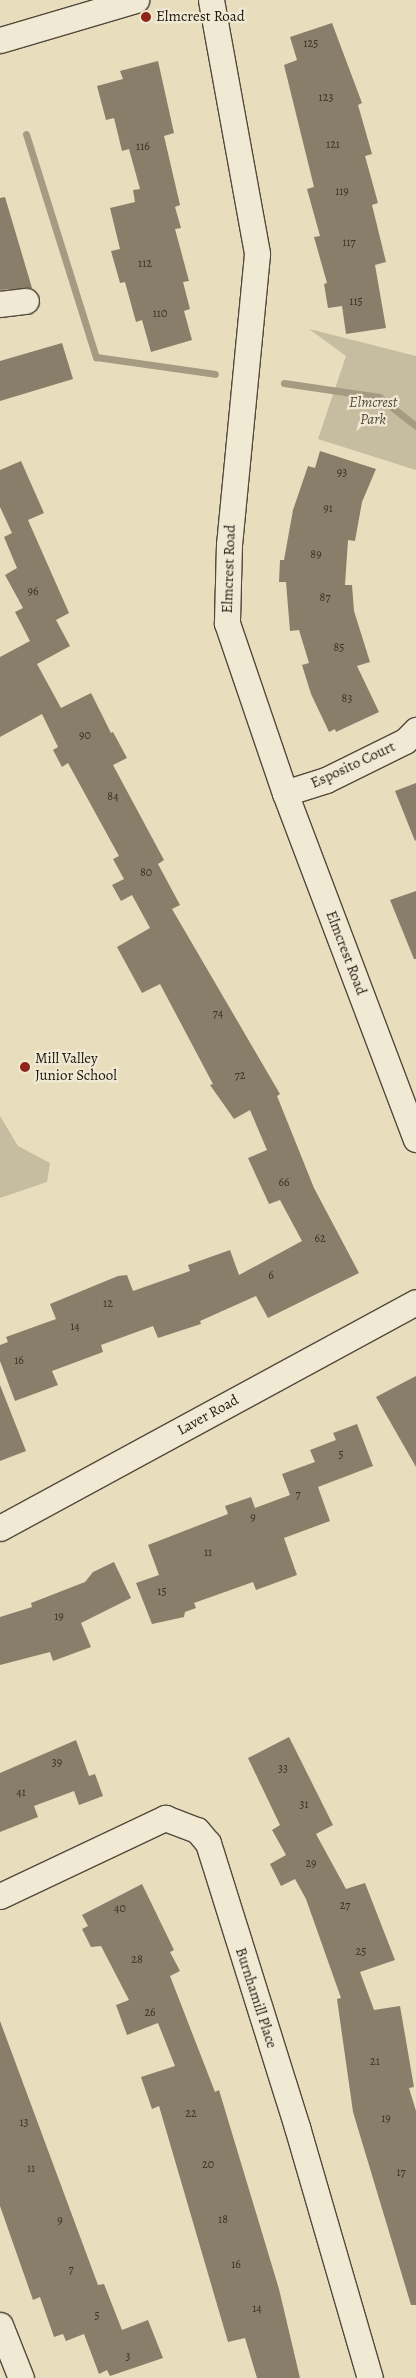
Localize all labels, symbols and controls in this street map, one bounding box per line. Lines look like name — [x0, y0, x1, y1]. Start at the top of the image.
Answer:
place label: Elmcrest Road — [156, 8, 245, 26]
marker: Elmcrest Road — [140, 11, 152, 23]
house number: 125 — [304, 37, 318, 51]
house number: 123 — [319, 91, 333, 105]
house number: 121 — [326, 138, 340, 152]
house number: 116 — [136, 140, 150, 154]
house number: 119 — [335, 185, 349, 199]
house number: 117 — [342, 236, 356, 250]
house number: 112 — [138, 257, 152, 271]
house number: 115 — [349, 295, 363, 309]
house number: 110 — [153, 307, 167, 321]
park label: Elmcrest Park — [349, 393, 397, 428]
house number: 93 — [337, 466, 347, 480]
house number: 91 — [323, 502, 333, 516]
street label: Elmcrest Road — [218, 524, 240, 614]
house number: 89 — [310, 548, 322, 562]
house number: 96 — [27, 585, 39, 599]
house number: 87 — [320, 591, 330, 605]
house number: 85 — [334, 641, 344, 655]
house number: 83 — [342, 692, 352, 706]
house number: 90 — [79, 729, 91, 743]
street label: Esposito Court — [308, 738, 398, 792]
house number: 84 — [107, 790, 119, 804]
house number: 80 — [140, 866, 152, 880]
street label: Elmcrest Road — [322, 908, 370, 998]
house number: 74 — [213, 1007, 223, 1021]
place label: Mill Valley Junior School — [35, 1049, 117, 1084]
marker: Mill Valley Junior School — [19, 1061, 31, 1073]
house number: 72 — [235, 1069, 245, 1083]
house number: 66 — [278, 1176, 290, 1190]
house number: 62 — [314, 1232, 326, 1246]
house number: 6 — [268, 1269, 274, 1283]
house number: 12 — [103, 1297, 113, 1311]
house number: 14 — [70, 1320, 80, 1334]
house number: 16 — [14, 1354, 24, 1368]
street label: Laver Road — [174, 1391, 242, 1439]
house number: 5 — [338, 1448, 344, 1462]
house number: 7 — [295, 1488, 301, 1502]
house number: 9 — [250, 1511, 256, 1525]
house number: 11 — [204, 1546, 212, 1560]
house number: 15 — [157, 1585, 167, 1599]
house number: 19 — [54, 1610, 64, 1624]
house number: 39 — [52, 1756, 62, 1770]
house number: 33 — [278, 1762, 288, 1776]
house number: 41 — [16, 1786, 26, 1800]
house number: 31 — [299, 1798, 309, 1812]
house number: 29 — [305, 1857, 317, 1871]
house number: 27 — [340, 1899, 350, 1913]
house number: 40 — [114, 1902, 126, 1916]
street label: Burnhamill Place — [231, 1945, 281, 2051]
house number: 25 — [356, 1945, 366, 1959]
house number: 28 — [131, 1953, 143, 1967]
house number: 26 — [144, 2006, 156, 2020]
house number: 21 — [370, 2055, 380, 2069]
house number: 22 — [185, 2107, 197, 2121]
house number: 19 — [381, 2112, 391, 2126]
house number: 13 — [19, 2116, 29, 2130]
house number: 20 — [202, 2158, 214, 2172]
house number: 11 — [27, 2162, 35, 2176]
house number: 17 — [396, 2166, 406, 2180]
house number: 18 — [218, 2213, 228, 2227]
house number: 9 — [57, 2214, 63, 2228]
house number: 16 — [231, 2258, 241, 2272]
house number: 7 — [68, 2263, 74, 2277]
house number: 14 — [252, 2302, 262, 2316]
house number: 5 — [94, 2309, 100, 2323]
house number: 3 — [126, 2350, 130, 2364]

